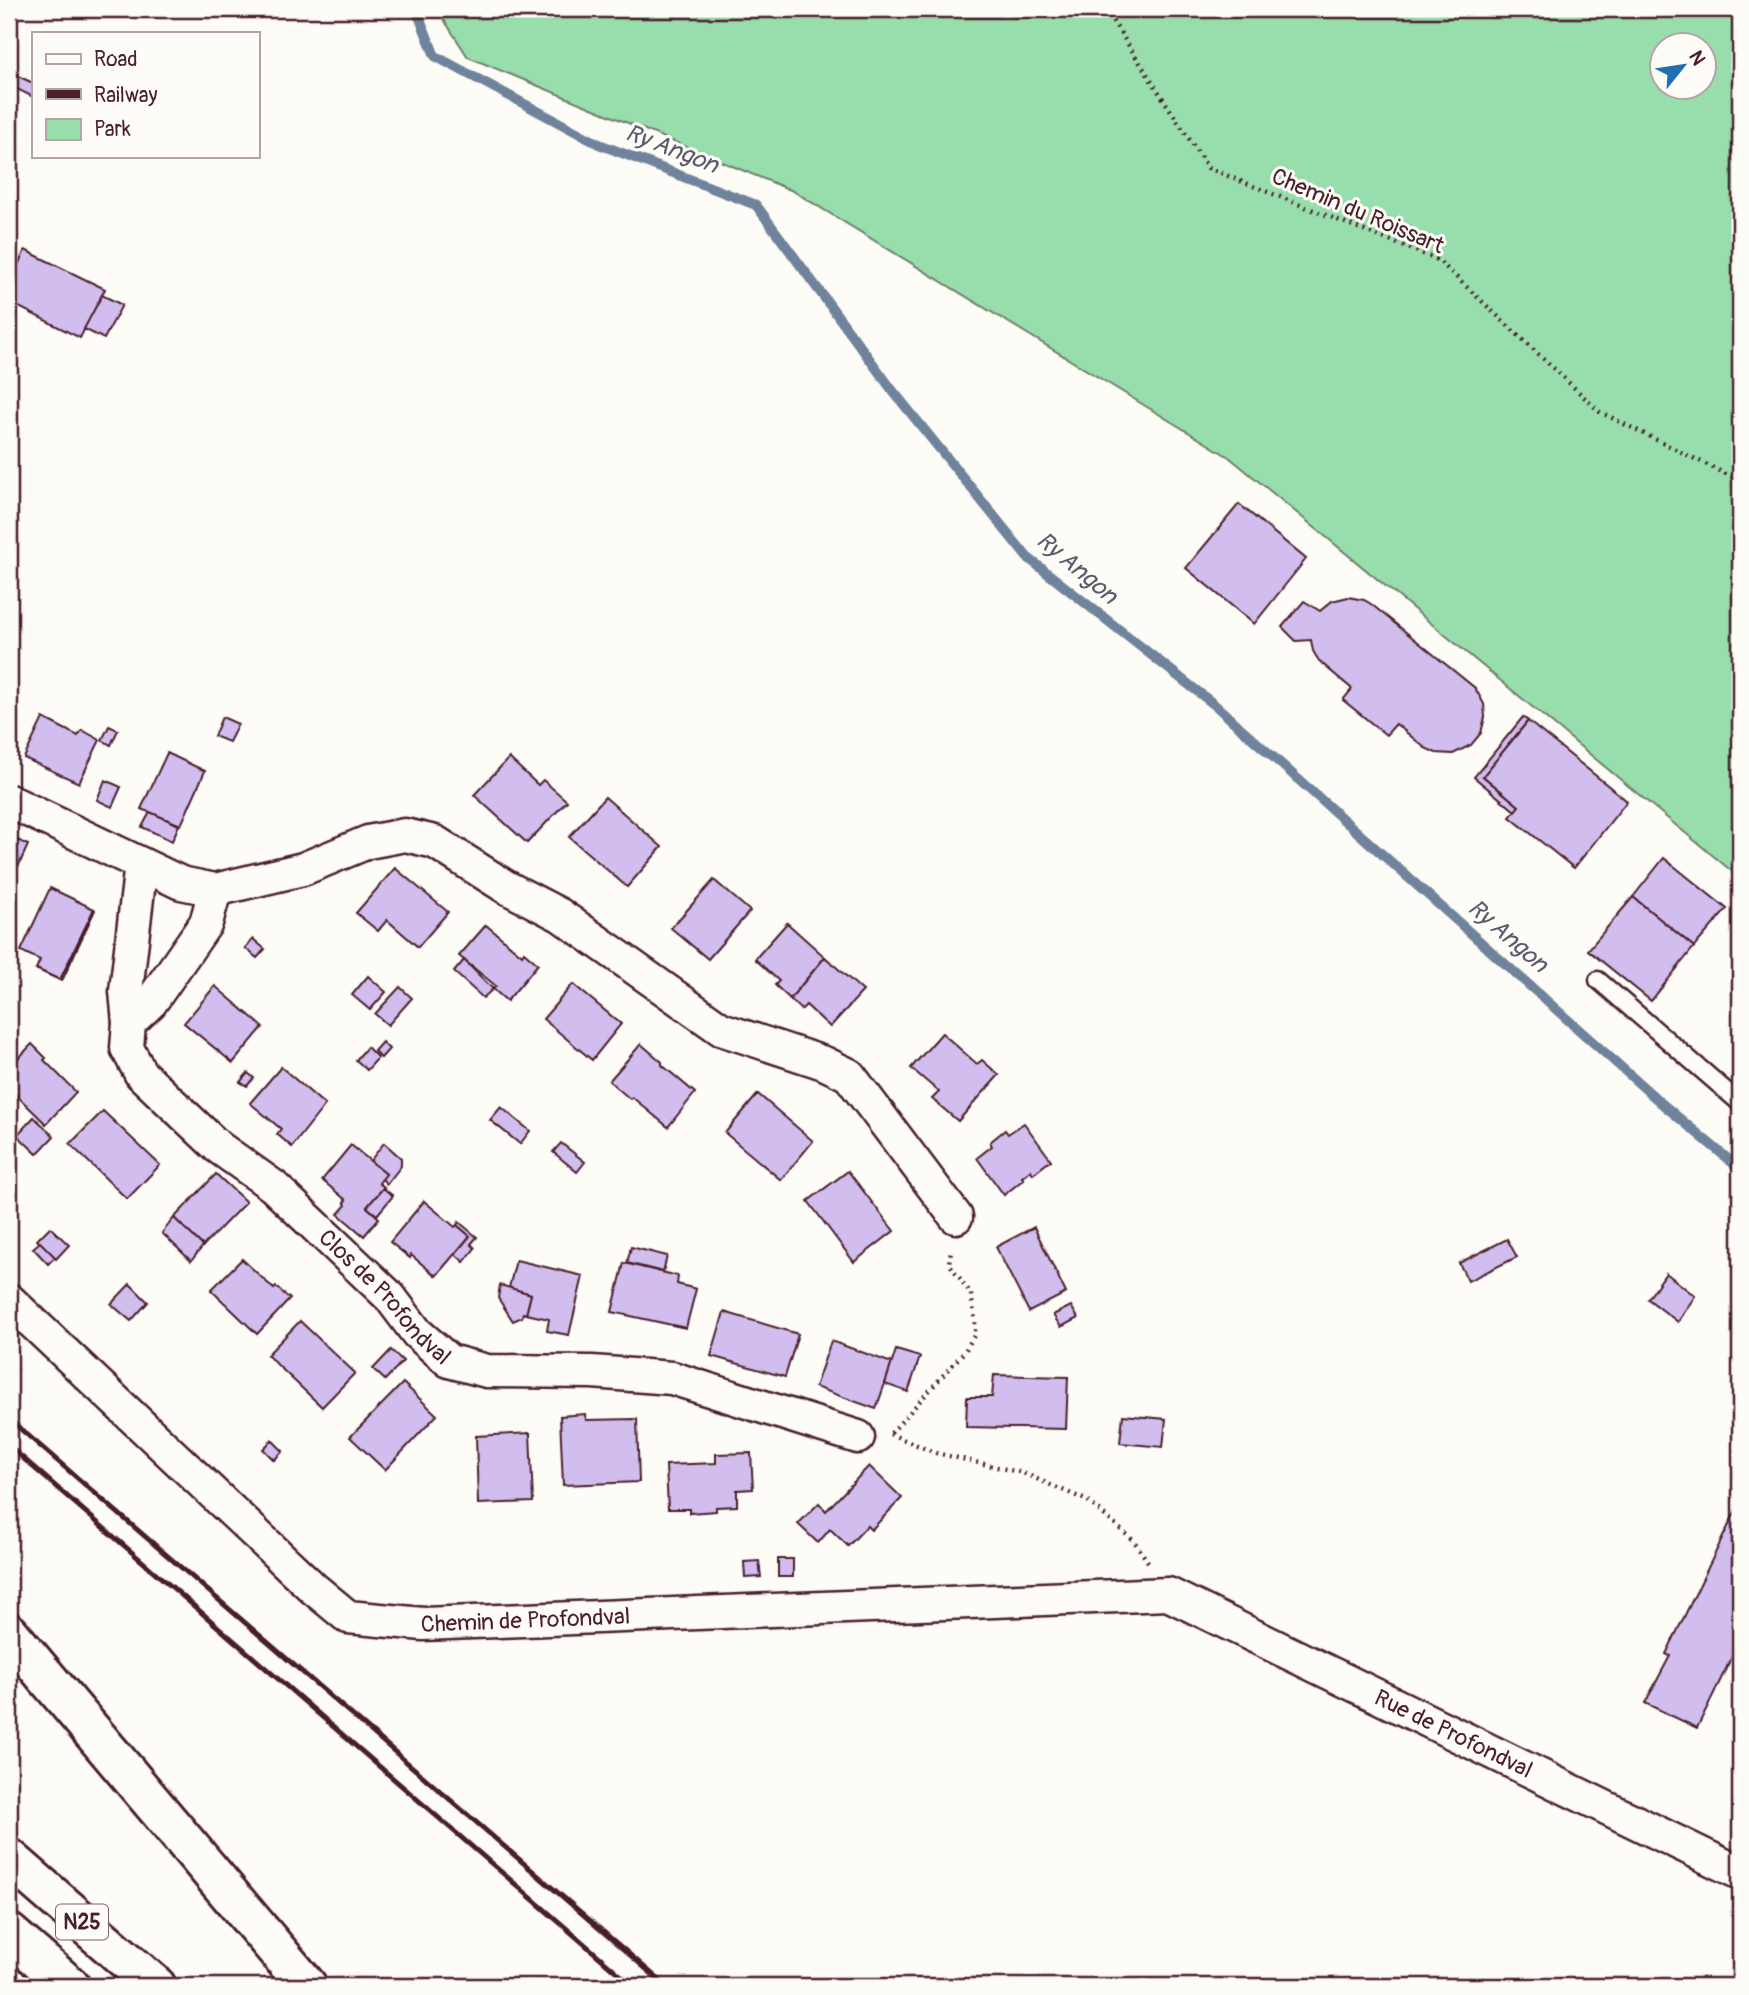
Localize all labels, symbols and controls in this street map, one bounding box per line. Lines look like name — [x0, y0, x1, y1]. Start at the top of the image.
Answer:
legend — [32, 32, 259, 158]
north arrow — [1648, 32, 1718, 102]
text: Road — [94, 46, 138, 73]
text: N — [1683, 46, 1711, 70]
text: Railway — [94, 82, 158, 109]
text: Park — [94, 116, 131, 143]
water label: Ry Angon — [622, 118, 724, 180]
street label: Chemin du Roissart — [1267, 162, 1449, 261]
water label: Ry Angon — [1031, 526, 1124, 611]
water label: Ry Angon — [1462, 893, 1555, 980]
street label: Clos de Profondval — [313, 1223, 457, 1371]
street label: Chemin de Profondval — [420, 1601, 631, 1639]
street label: Rue de Profondval — [1370, 1683, 1538, 1784]
road number: N25 — [56, 1904, 108, 1940]

